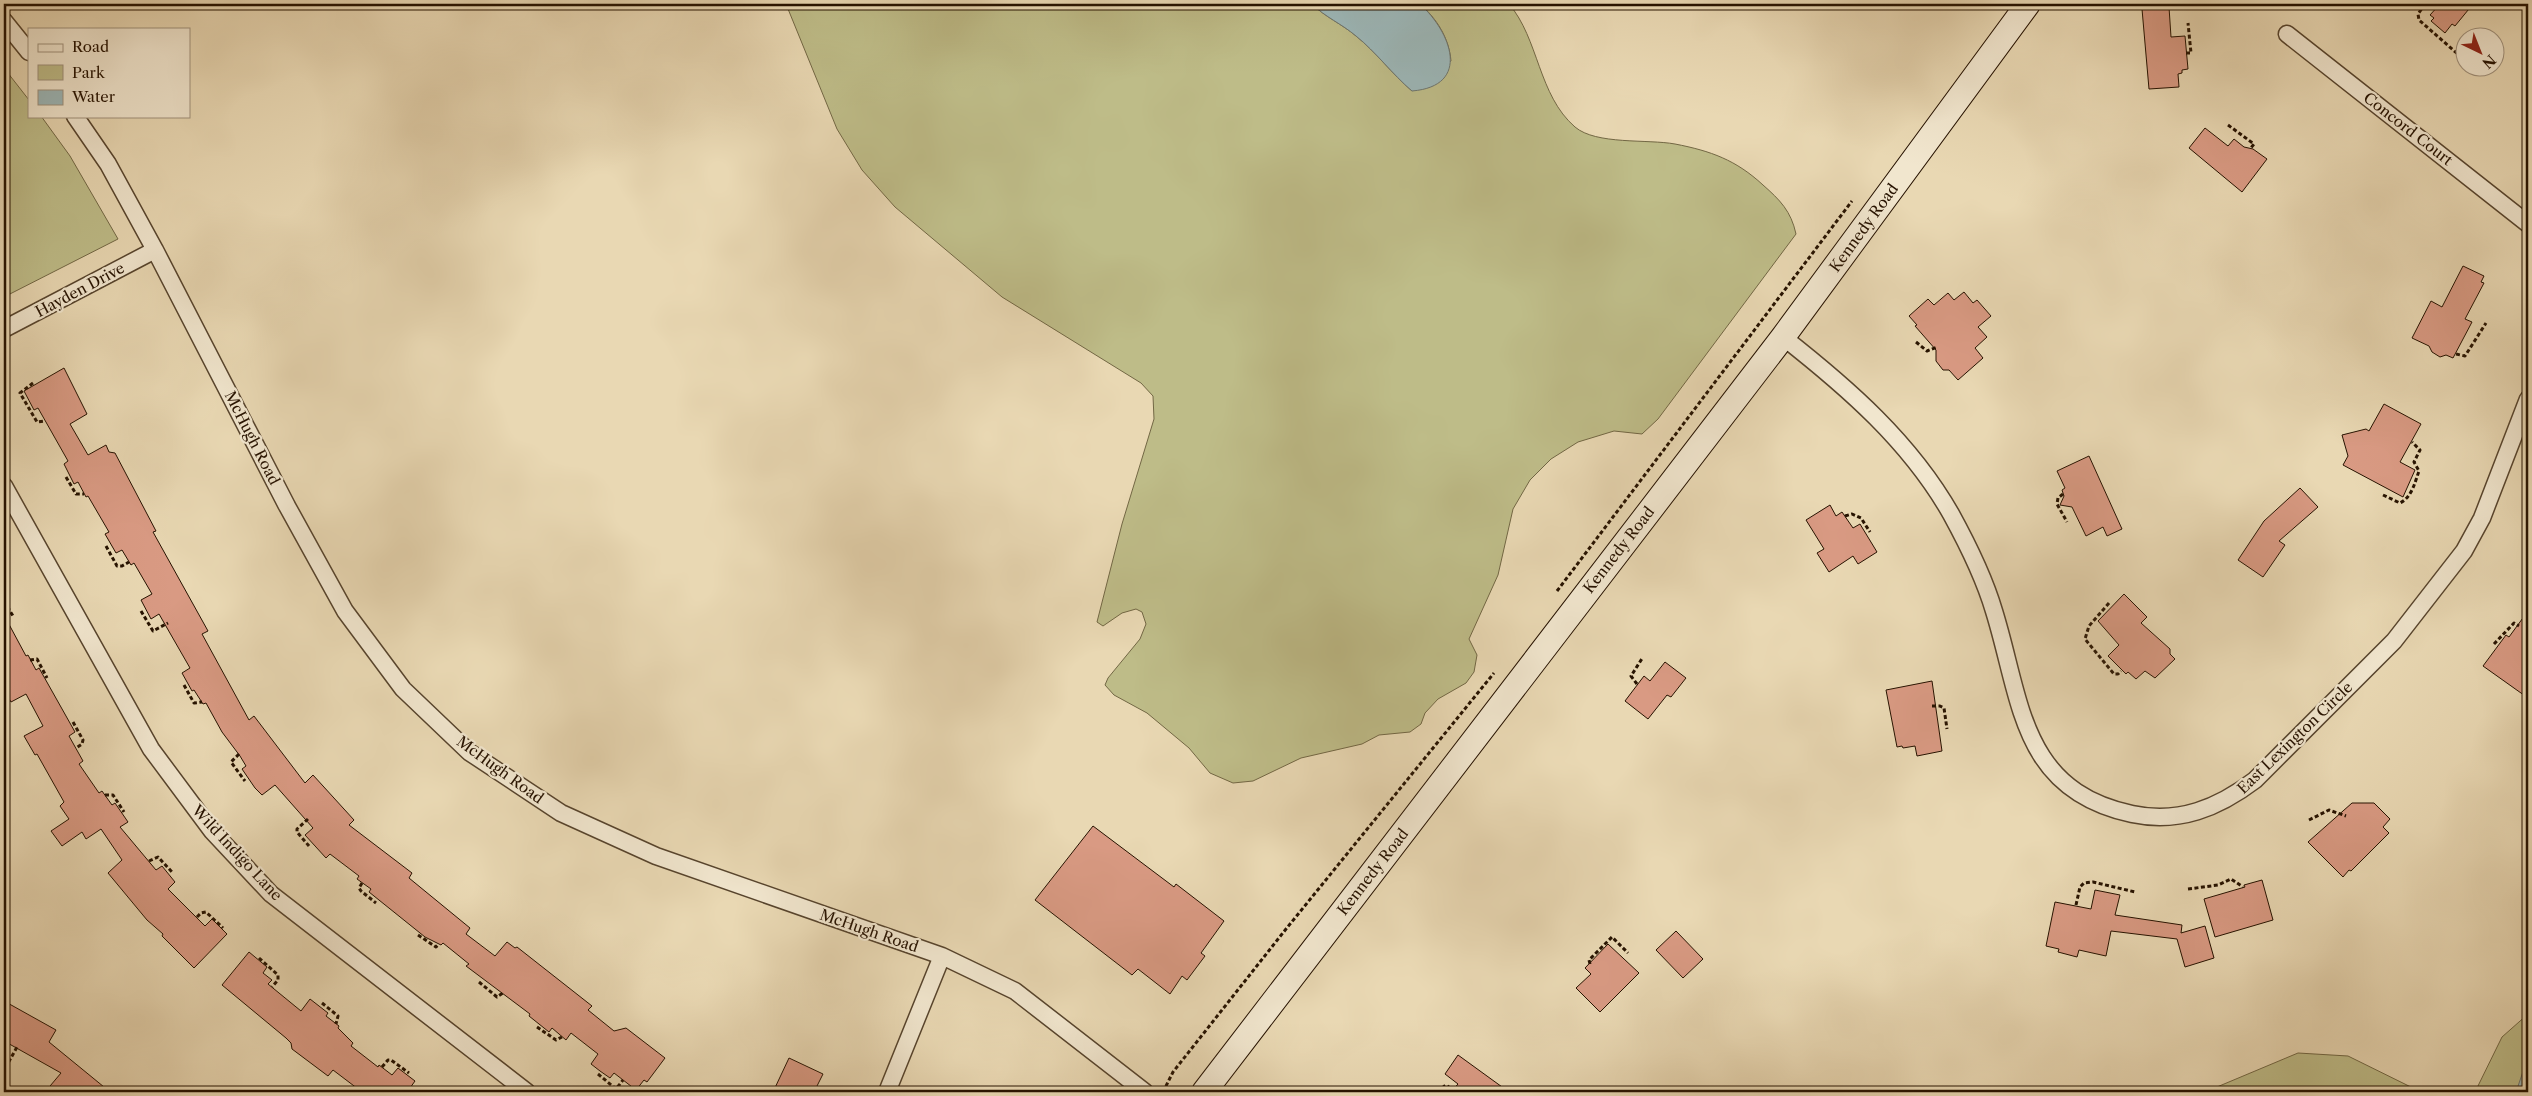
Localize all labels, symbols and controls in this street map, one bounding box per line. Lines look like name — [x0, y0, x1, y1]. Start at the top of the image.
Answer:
legend — [28, 28, 190, 118]
north arrow — [2454, 28, 2504, 78]
text: Road — [72, 37, 109, 56]
text: N — [2478, 51, 2499, 72]
text: Park — [72, 63, 106, 82]
text: Water — [71, 87, 116, 106]
street label: Concord Court — [2360, 88, 2457, 170]
street label: Kennedy Road — [1825, 180, 1902, 276]
street label: Hayden Drive — [32, 258, 128, 321]
street label: McHugh Road — [221, 388, 284, 488]
street label: Kennedy Road — [1579, 503, 1658, 597]
street label: East Lexington Circle — [2233, 678, 2356, 798]
street label: McHugh Road — [453, 732, 548, 808]
street label: Wild Indigo Lane — [187, 800, 287, 904]
street label: Kennedy Road — [1333, 825, 1412, 919]
street label: McHugh Road — [817, 905, 921, 956]

